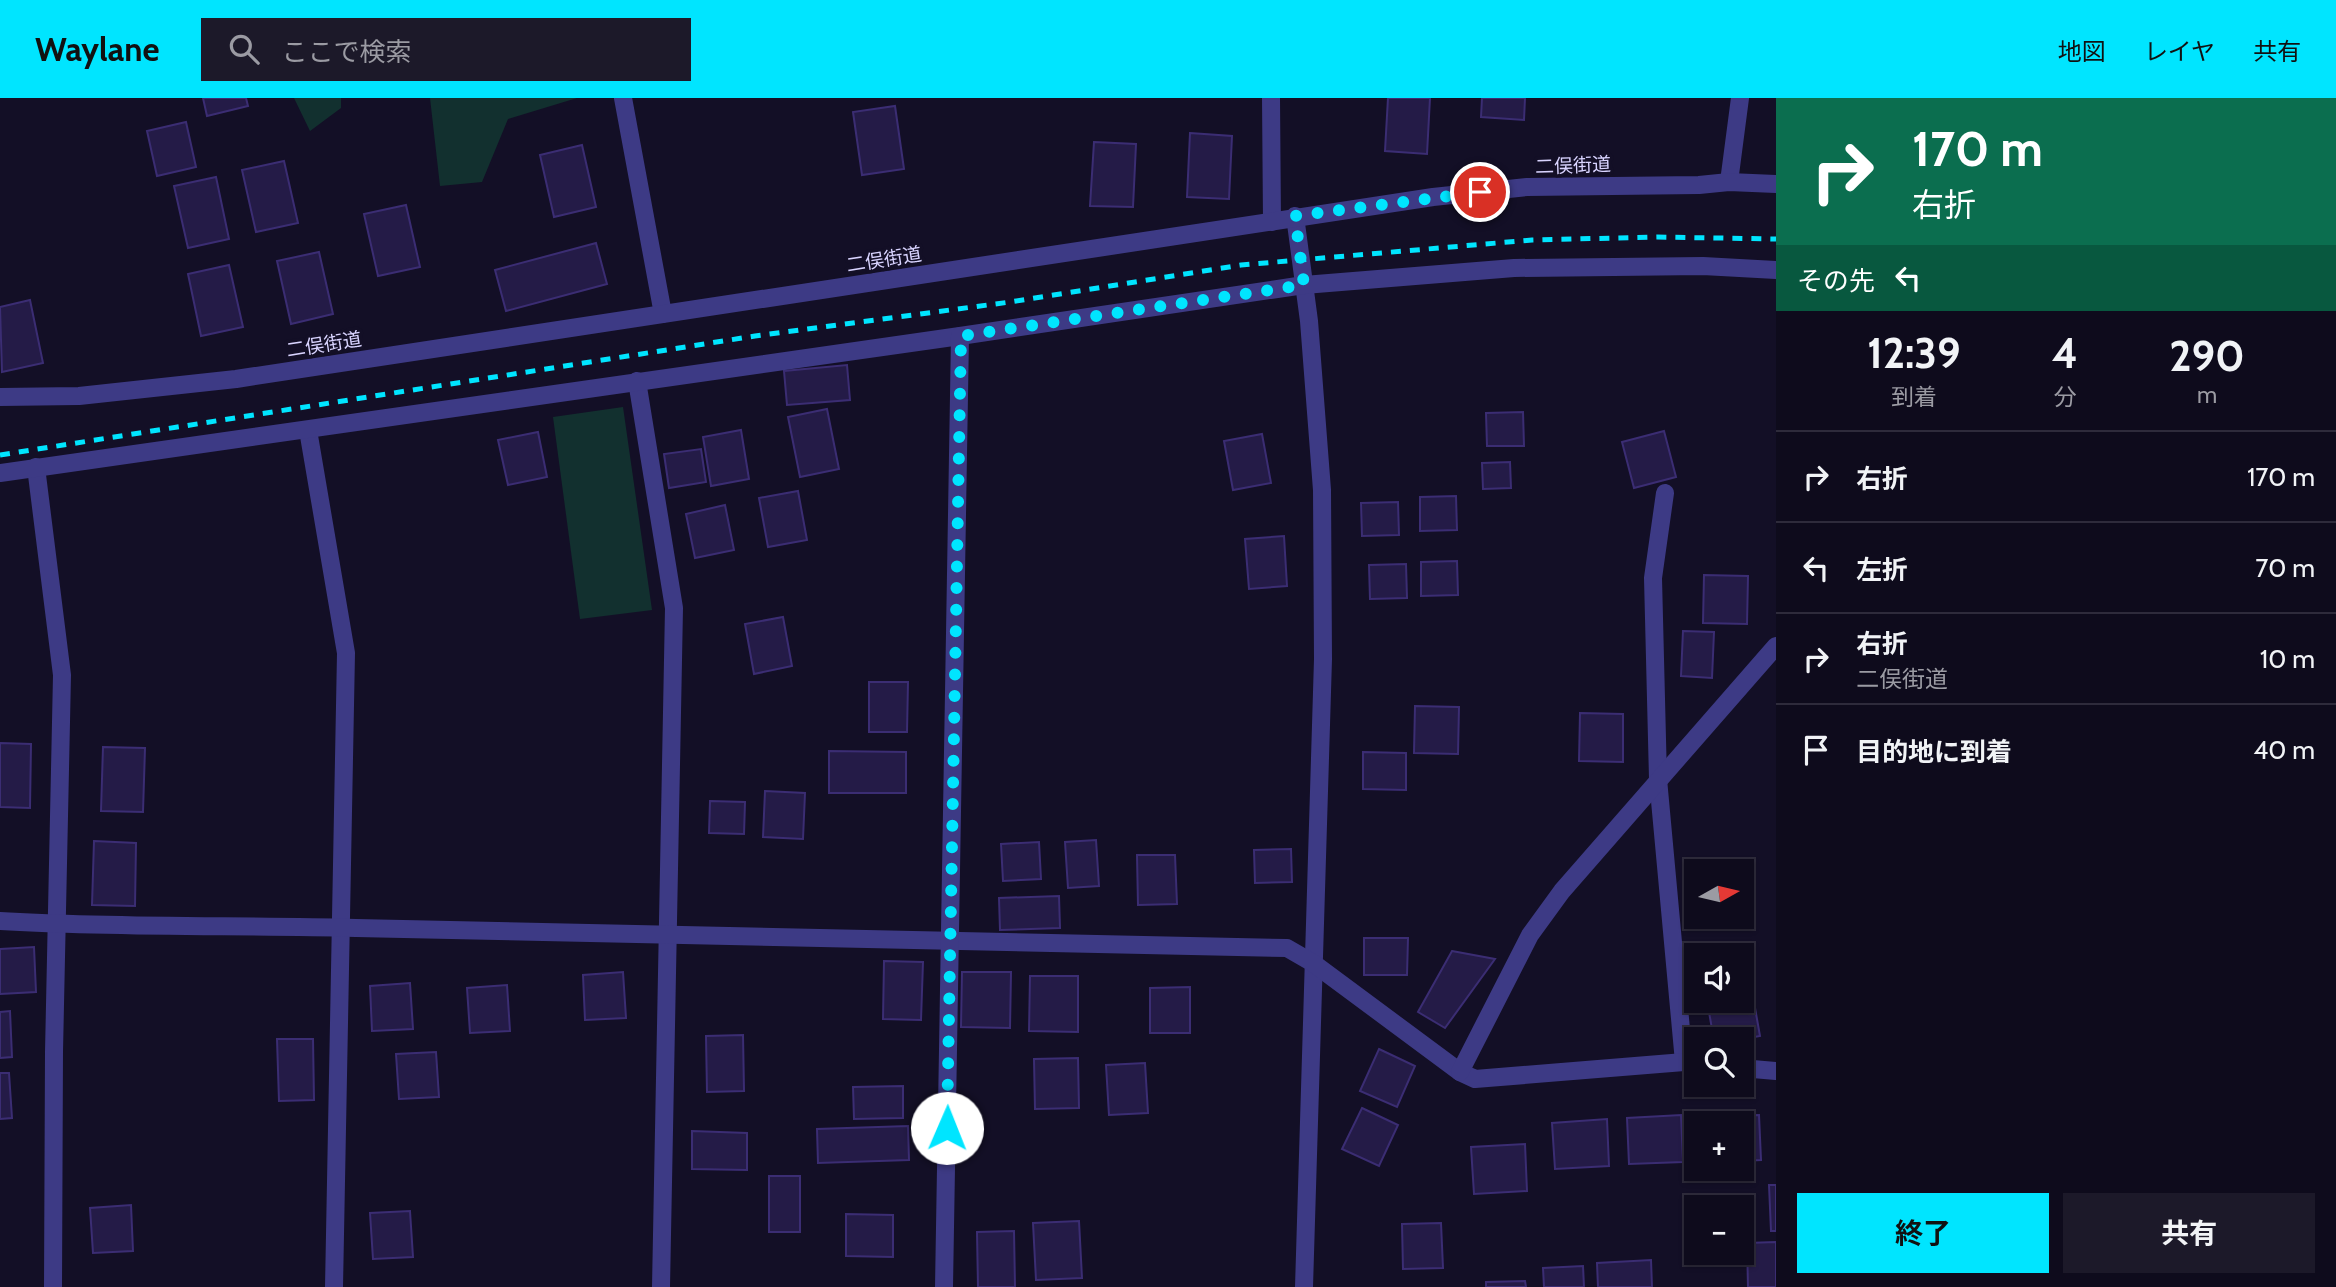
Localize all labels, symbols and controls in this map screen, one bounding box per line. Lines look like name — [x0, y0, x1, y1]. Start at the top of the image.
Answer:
search box — [201, 18, 691, 81]
text: Waylane — [35, 29, 159, 69]
icon: search — [225, 30, 263, 68]
text: ここで検索 — [281, 36, 411, 68]
text: 地図 — [2058, 37, 2106, 66]
text: レイヤ — [2144, 37, 2215, 66]
text: 共有 — [2253, 37, 2301, 66]
text: 170 m — [1912, 119, 2043, 178]
icon: right — [1797, 126, 1888, 217]
street label: 二俣街道 — [1535, 153, 1611, 178]
pin — [1450, 162, 1510, 222]
icon: arrive — [1461, 173, 1499, 211]
text: 右折 — [1912, 185, 1976, 224]
street label: 二俣街道 — [845, 242, 923, 277]
icon: left — [1889, 259, 1927, 297]
text: その先 — [1797, 265, 1875, 297]
street label: 二俣街道 — [285, 327, 363, 362]
text: 12:39 — [1867, 327, 1961, 379]
text: 4 — [2052, 327, 2078, 379]
text: 290 — [2169, 330, 2245, 382]
text: m — [2197, 381, 2217, 409]
text: 到着 — [1891, 383, 1937, 411]
text: 分 — [2053, 383, 2076, 411]
icon: right — [1797, 458, 1835, 496]
text: 170 m — [2247, 461, 2315, 493]
text: 右折 — [1856, 463, 1908, 495]
icon: left — [1797, 549, 1835, 587]
text: 70 m — [2255, 552, 2315, 584]
text: 左折 — [1856, 554, 1908, 586]
text: 右折 — [1856, 628, 1908, 660]
icon: right — [1797, 640, 1835, 678]
text: 10 m — [2260, 643, 2315, 675]
text: 二俣街道 — [1856, 665, 1948, 693]
icon: arrive — [1797, 731, 1835, 769]
text: 40 m — [2253, 734, 2315, 766]
text: 目的地に到着 — [1856, 736, 2012, 768]
north arrow — [1684, 859, 1754, 929]
map controls — [1684, 859, 1754, 1265]
button: sound — [1684, 943, 1754, 1013]
button: search — [1684, 1027, 1754, 1097]
position arrow — [910, 1091, 984, 1165]
button: + — [1684, 1111, 1754, 1181]
button: 終了 — [1797, 1193, 2049, 1273]
button: 共有 — [2063, 1193, 2315, 1273]
button: − — [1684, 1195, 1754, 1265]

